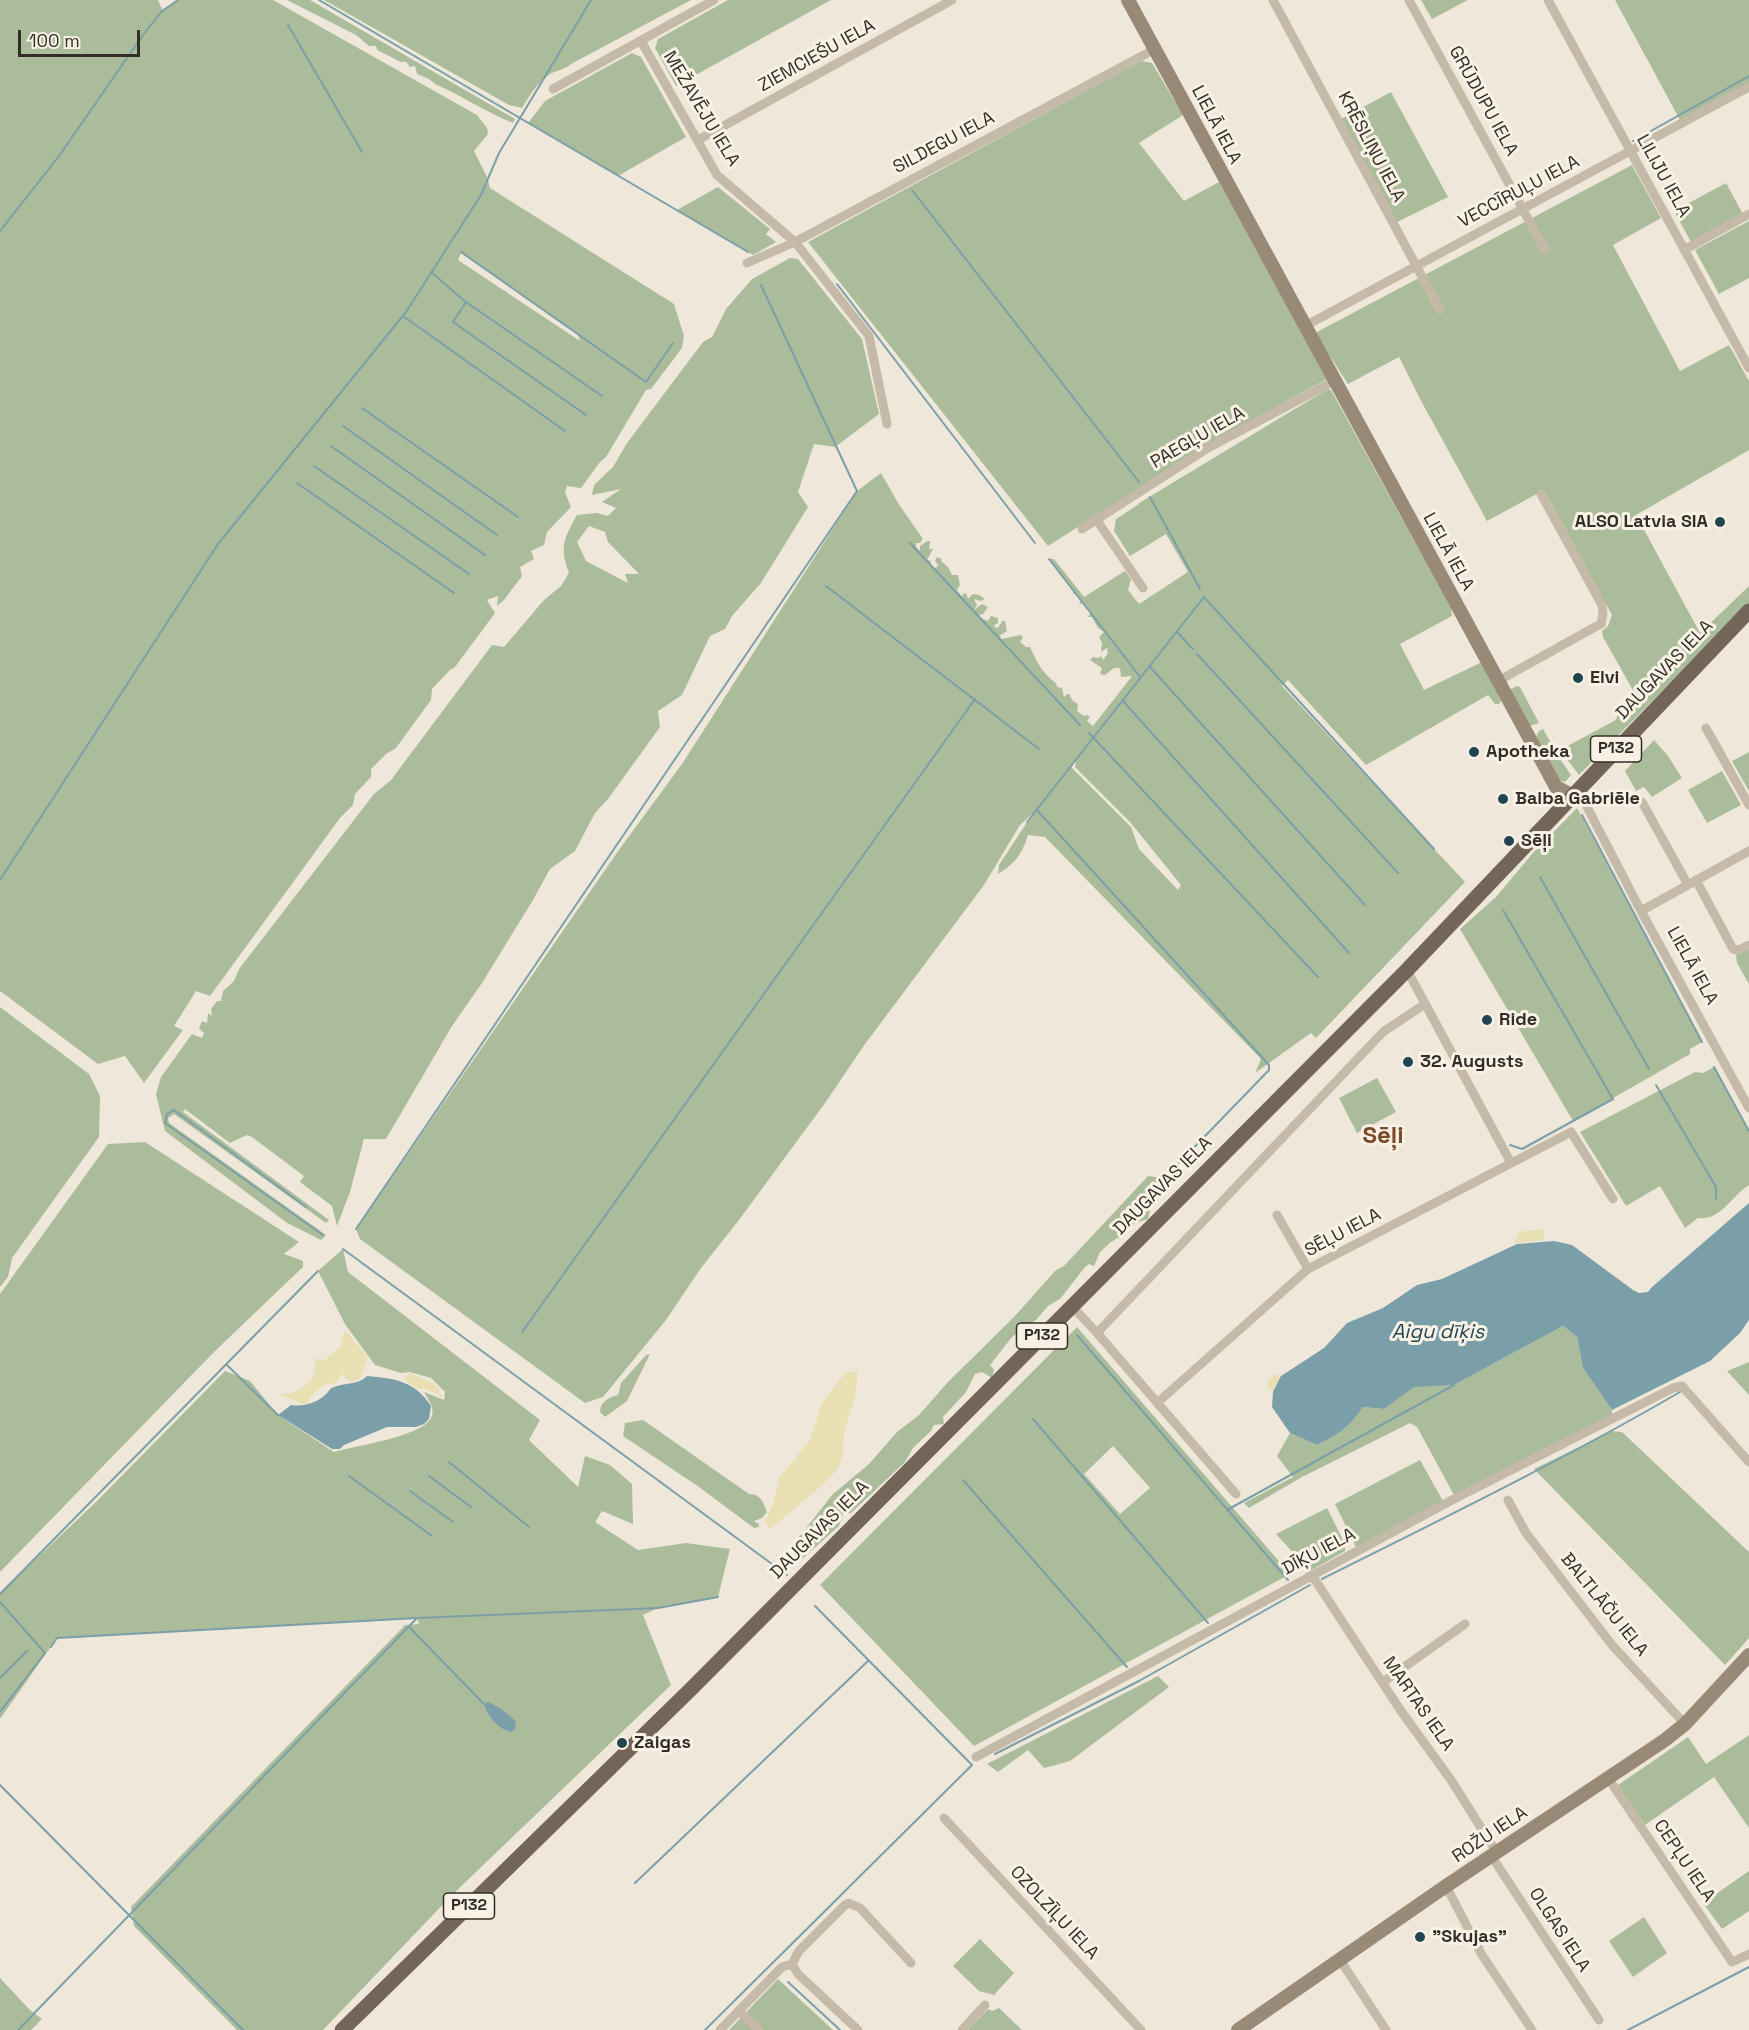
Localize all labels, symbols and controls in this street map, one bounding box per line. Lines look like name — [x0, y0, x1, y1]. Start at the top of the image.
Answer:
street label: ZIEMCIEŠU IELA — [755, 15, 879, 97]
scale bar — [21, 18, 142, 56]
text: 100 m — [29, 29, 80, 52]
street label: GRŪDUPU IELA — [1444, 42, 1522, 160]
street label: MEŽAVĒJU IELA — [658, 47, 744, 171]
street label: LIELĀ IELA — [1186, 82, 1246, 168]
street label: KRĒSLIŅU IELA — [1333, 88, 1409, 206]
street label: SILDEGU IELA — [890, 107, 998, 179]
street label: LILIJU IELA — [1631, 131, 1695, 221]
street label: VECCĪRUĻU IELA — [1455, 151, 1583, 233]
street label: PAEGĻU IELA — [1147, 402, 1249, 474]
street label: LIELĀ IELA — [1418, 509, 1478, 595]
place label: ALSO Latvia SIA — [1575, 511, 1708, 533]
marker: ALSO Latvia SIA — [1713, 515, 1727, 529]
street label: DAUGAVAS IELA — [1612, 616, 1718, 724]
place label: Elvi — [1590, 667, 1619, 689]
marker: Elvi — [1571, 671, 1585, 685]
road number: P132 — [1590, 736, 1642, 762]
place label: Apotheka — [1486, 741, 1570, 763]
marker: Apotheka — [1467, 745, 1481, 759]
place label: Baiba Gabriēle — [1515, 788, 1640, 810]
marker: Baiba Gabriēle — [1496, 792, 1510, 806]
place label: Sēļi — [1521, 830, 1552, 852]
marker: Sēļi — [1502, 834, 1516, 848]
street label: LIELĀ IELA — [1662, 923, 1722, 1009]
place label: Ride — [1499, 1009, 1537, 1031]
marker: Ride — [1480, 1013, 1494, 1027]
place label: 32. Augusts — [1420, 1051, 1524, 1073]
marker: 32. Augusts — [1401, 1055, 1415, 1069]
district label: Sēļi — [1362, 1122, 1404, 1150]
street label: DAUGAVAS IELA — [1109, 1132, 1217, 1240]
street label: SĒĻU IELA — [1301, 1204, 1385, 1262]
water label: Aigu dīķis — [1392, 1321, 1484, 1345]
road number: P132 — [1016, 1323, 1068, 1349]
street label: DAUGAVAS IELA — [766, 1476, 874, 1584]
street label: DĪĶU IELA — [1279, 1524, 1359, 1580]
street label: BALTLĀČU IELA — [1556, 1549, 1652, 1661]
street label: MARTAS IELA — [1378, 1653, 1458, 1755]
place label: Zaigas — [634, 1732, 691, 1754]
marker: Zaigas — [615, 1736, 629, 1750]
street label: ROŽU IELA — [1448, 1802, 1532, 1868]
street label: CEPĻU IELA — [1649, 1816, 1719, 1906]
street label: OZOLZĪĻU IELA — [1005, 1862, 1103, 1964]
street label: OLGAS IELA — [1524, 1884, 1594, 1976]
road number: P132 — [444, 1893, 494, 1919]
place label: "Skujas" — [1432, 1926, 1507, 1948]
marker: "Skujas" — [1413, 1930, 1427, 1944]

